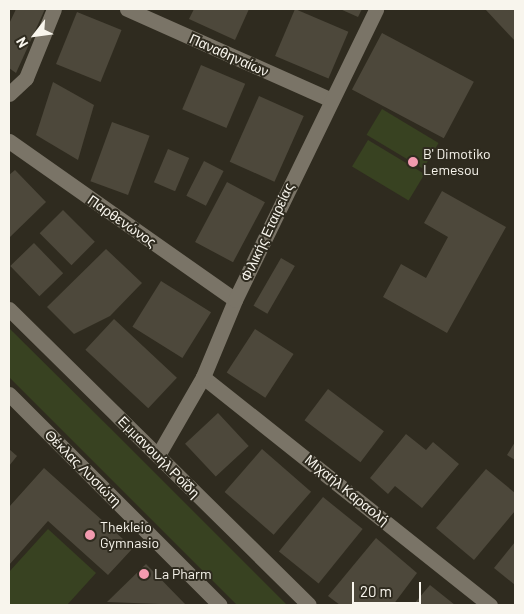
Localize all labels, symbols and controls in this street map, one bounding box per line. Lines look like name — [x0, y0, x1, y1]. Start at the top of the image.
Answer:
north arrow — [10, 10, 60, 60]
street label: Παναθηναίων — [187, 30, 271, 80]
text: N — [12, 34, 31, 51]
place label: B' Dimotiko Lemesou — [423, 146, 491, 178]
marker: B' Dimotiko Lemesou — [407, 156, 419, 168]
street label: Φιλικής Εταιρείας — [237, 180, 297, 284]
street label: Παρθενώνος — [85, 191, 159, 251]
street label: Εμμανουήλ Ροΐδη — [115, 413, 203, 501]
street label: Θέκλας Λυσιώτη — [41, 426, 125, 510]
street label: Μιχαήλ Καραολή — [302, 451, 392, 529]
place label: Thekleio Gymnasio — [100, 519, 159, 552]
marker: Thekleio Gymnasio — [84, 529, 96, 541]
place label: La Pharm — [154, 566, 212, 582]
marker: La Pharm — [138, 568, 150, 580]
scale bar — [354, 572, 423, 604]
text: 20 m — [360, 582, 392, 600]

